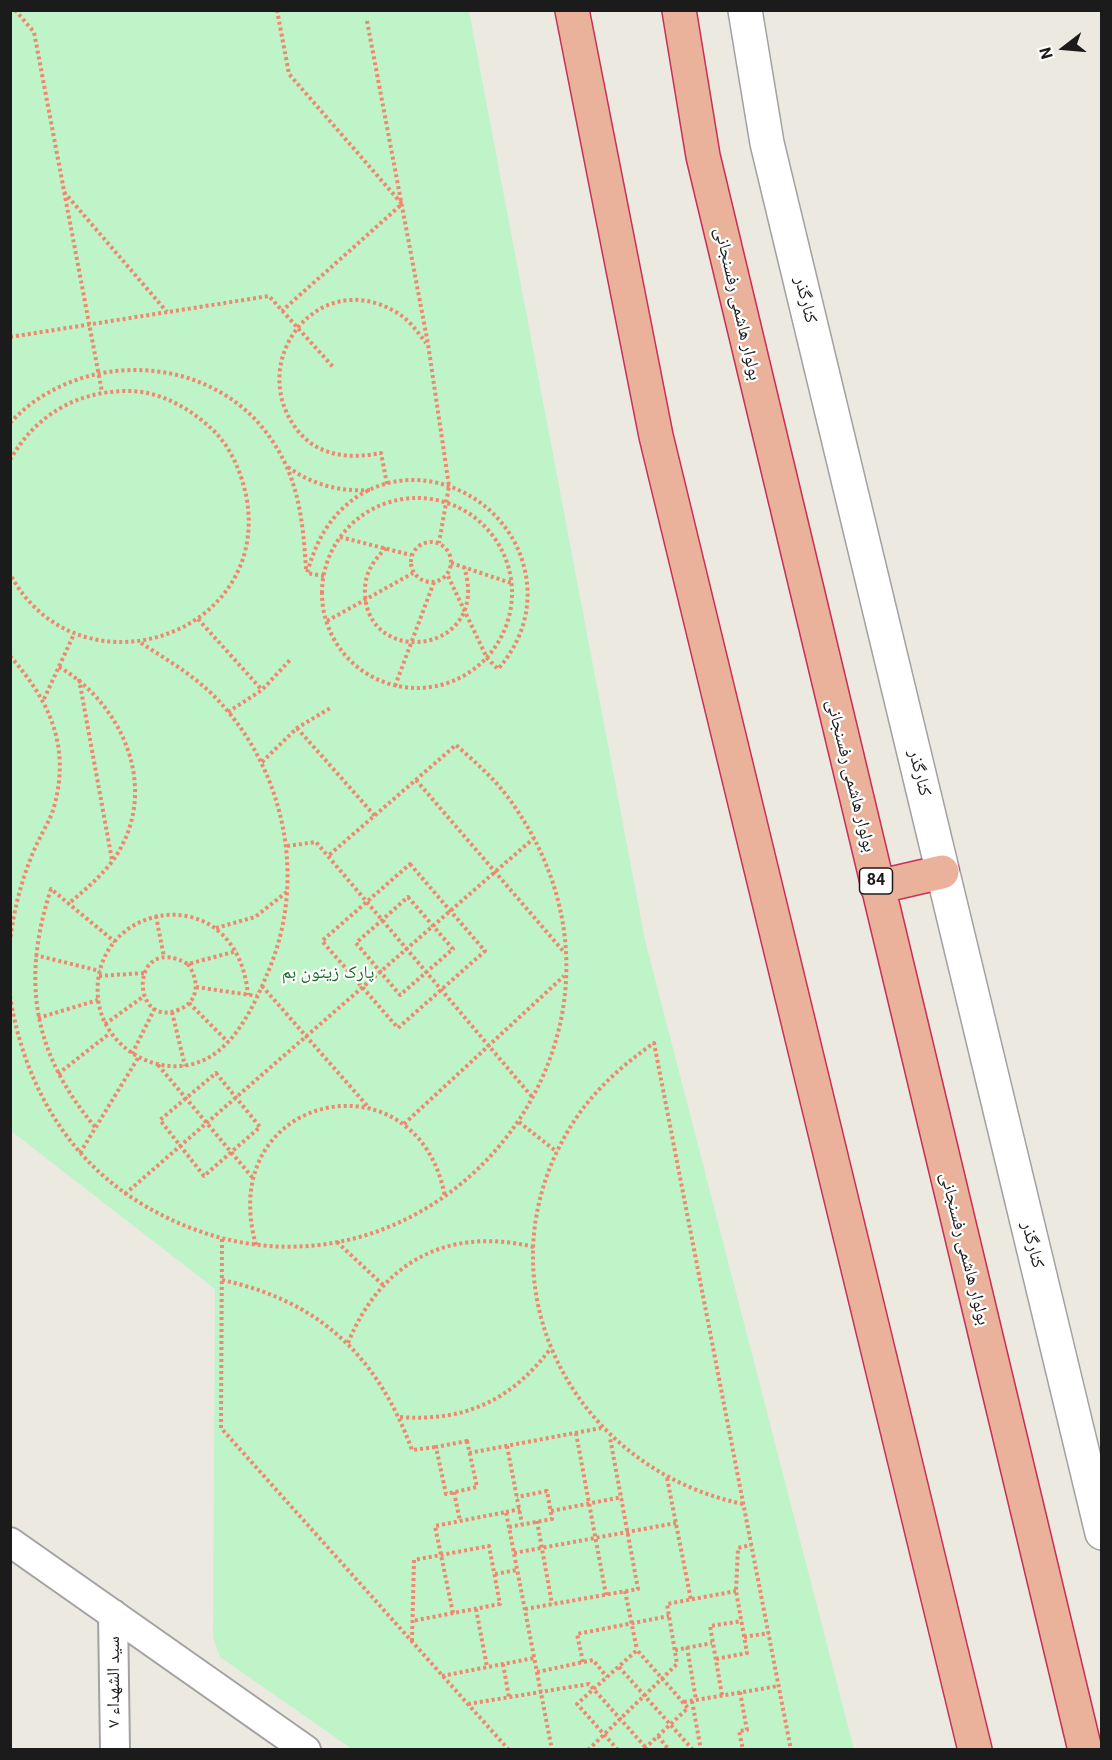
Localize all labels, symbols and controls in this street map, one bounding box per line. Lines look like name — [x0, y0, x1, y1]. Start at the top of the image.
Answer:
north arrow — [1034, 18, 1094, 78]
text: N — [1036, 45, 1057, 61]
street label: بولوار هاشمی رفسنجانی — [709, 225, 765, 383]
street label: کنارگذر — [789, 274, 821, 326]
street label: بولوار هاشمی رفسنجانی — [821, 697, 879, 855]
street label: کنارگذر — [903, 747, 935, 799]
road number: 84 — [860, 868, 892, 894]
park label: پارک زیتون بم — [282, 962, 374, 984]
street label: بولوار هاشمی رفسنجانی — [935, 1170, 993, 1328]
street label: کنارگذر — [1016, 1219, 1048, 1271]
street label: سید الشهداء ۷ — [103, 1636, 125, 1728]

